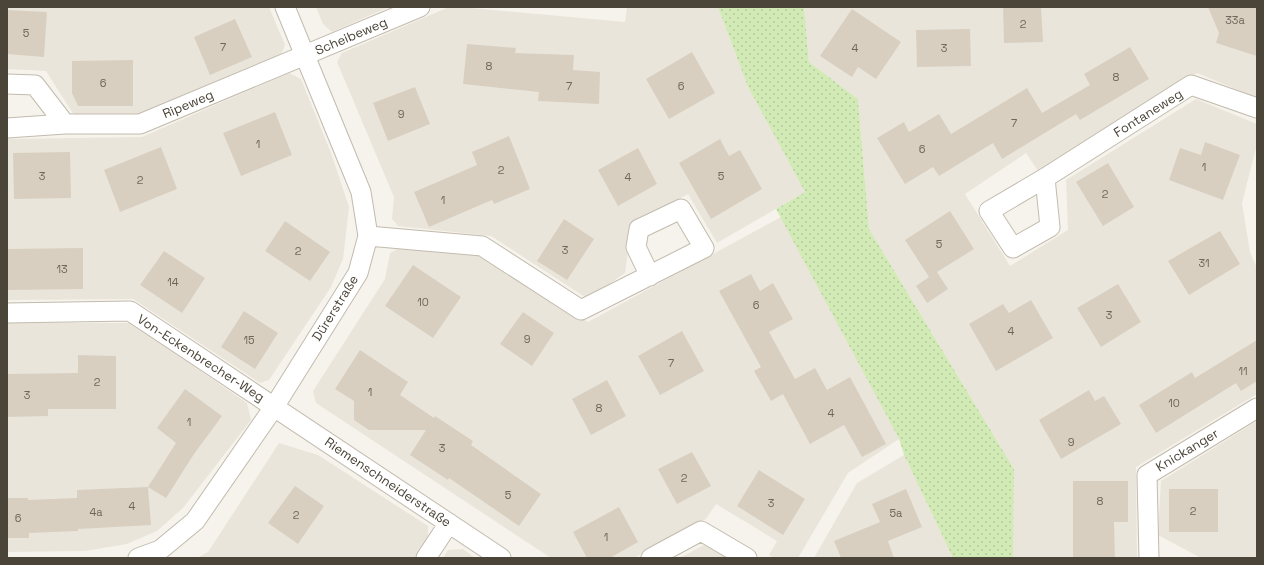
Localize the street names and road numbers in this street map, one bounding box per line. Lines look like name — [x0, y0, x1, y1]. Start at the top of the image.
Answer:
street label: Scheibeweg — [312, 13, 390, 59]
street label: Fontaneweg — [1110, 85, 1186, 141]
street label: Ripeweg — [160, 86, 216, 122]
street label: Dürerstraße — [308, 272, 362, 344]
street label: Von-Eckenbrecher-Weg — [134, 310, 268, 406]
street label: Knickanger — [1153, 425, 1222, 475]
street label: Riemenschneiderstraße — [322, 433, 454, 531]

